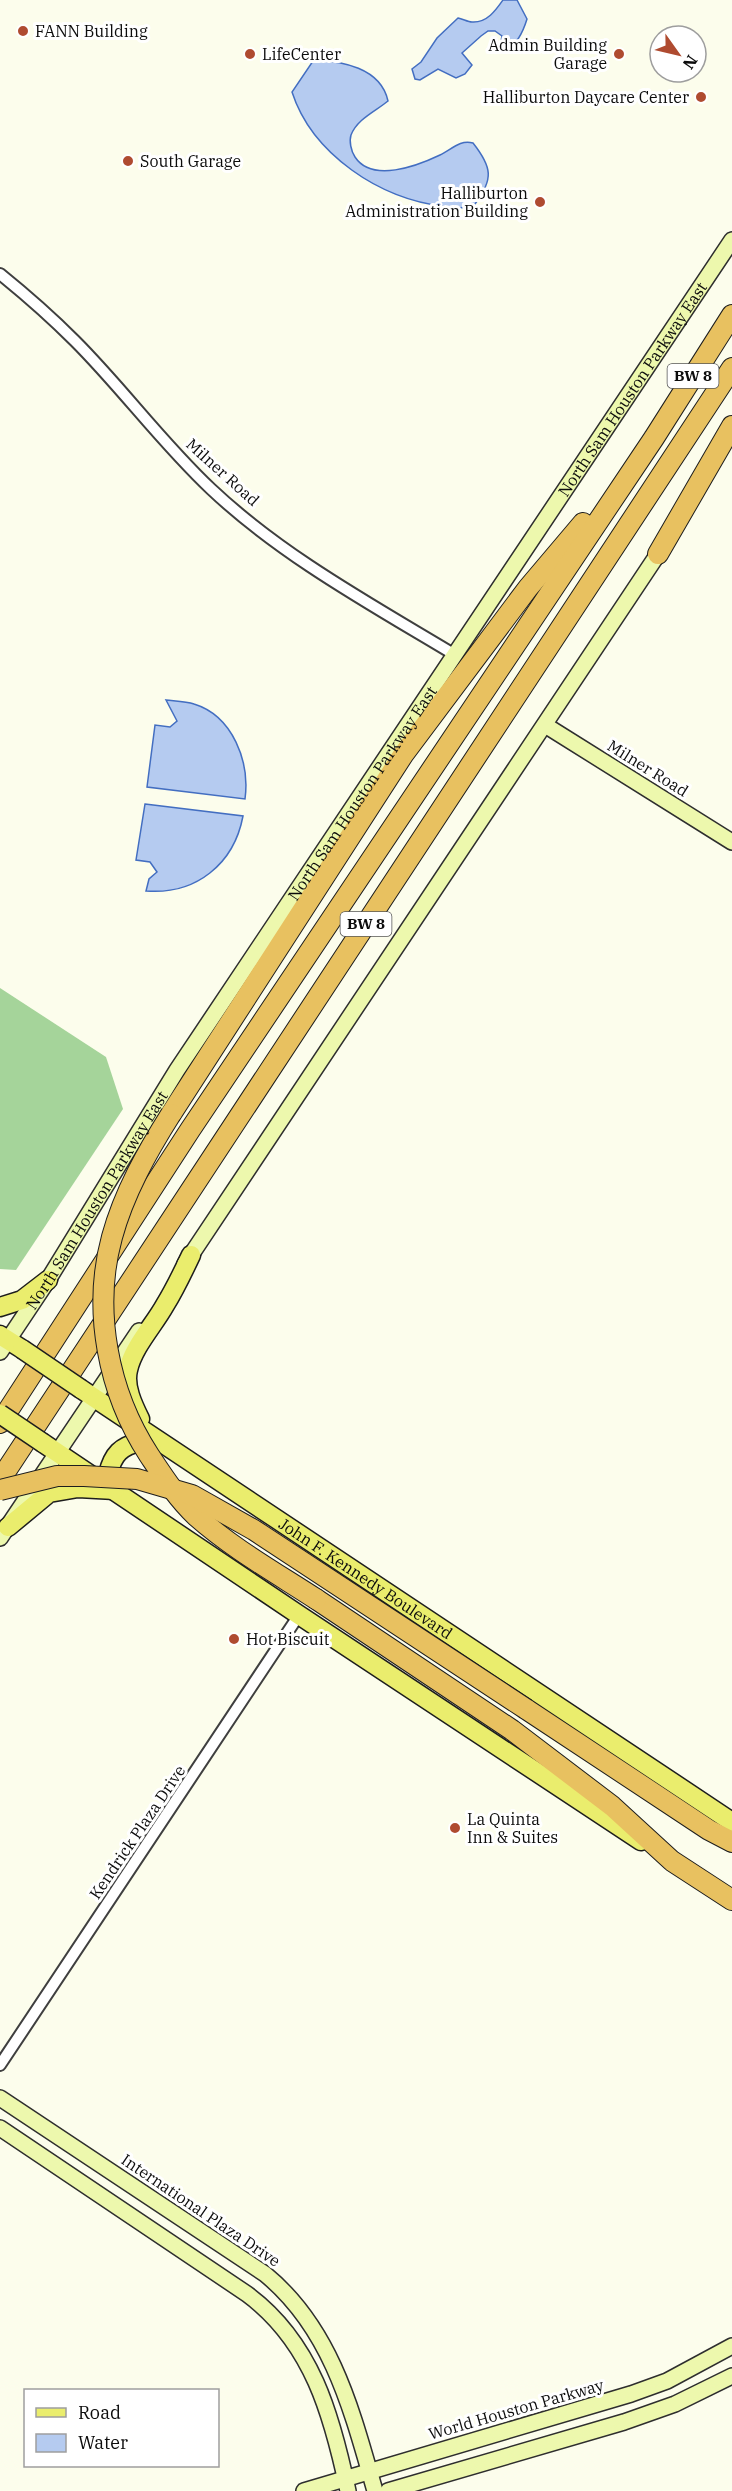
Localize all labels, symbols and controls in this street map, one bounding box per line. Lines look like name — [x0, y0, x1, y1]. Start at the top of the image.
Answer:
place label: FANN Building — [35, 21, 148, 41]
marker: FANN Building — [16, 24, 30, 38]
north arrow — [648, 24, 708, 84]
place label: Admin Building Garage — [488, 35, 607, 73]
place label: LifeCenter — [262, 44, 341, 64]
marker: LifeCenter — [243, 47, 257, 61]
marker: Admin Building Garage — [612, 47, 626, 61]
text: N — [679, 52, 702, 73]
place label: Halliburton Daycare Center — [483, 87, 689, 107]
marker: Halliburton Daycare Center — [694, 90, 708, 104]
place label: South Garage — [140, 151, 241, 171]
marker: South Garage — [121, 154, 135, 168]
place label: Halliburton Administration Building — [345, 183, 528, 221]
marker: Halliburton Administration Building — [533, 195, 547, 209]
street label: North Sam Houston Parkway East — [553, 278, 711, 500]
road number: BW 8 — [668, 364, 718, 388]
street label: Milner Road — [182, 434, 264, 510]
street label: North Sam Houston Parkway East — [283, 682, 441, 904]
street label: Milner Road — [604, 735, 692, 801]
road number: BW 8 — [340, 912, 392, 936]
street label: North Sam Houston Parkway East — [21, 1087, 172, 1313]
street label: John F. Kennedy Boulevard — [275, 1514, 457, 1643]
place label: Hot Biscuit — [246, 1629, 330, 1649]
marker: Hot Biscuit — [227, 1632, 241, 1646]
street label: Kendrick Plaza Drive — [85, 1761, 189, 1903]
place label: La Quinta Inn & Suites — [467, 1809, 558, 1847]
marker: La Quinta Inn & Suites — [448, 1821, 462, 1835]
street label: International Plaza Drive — [118, 2149, 284, 2271]
street label: World Houston Parkway — [426, 2374, 606, 2444]
legend — [24, 2389, 219, 2467]
text: Road — [78, 2401, 121, 2424]
text: Water — [78, 2431, 128, 2454]

